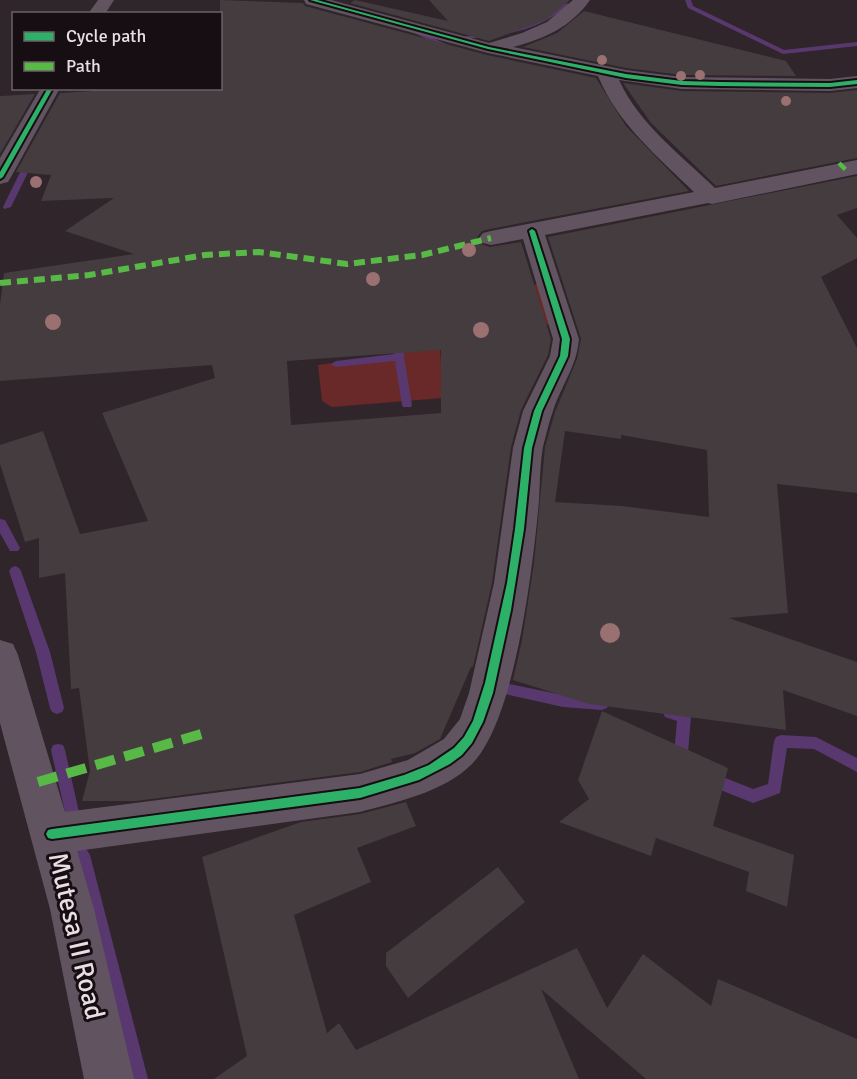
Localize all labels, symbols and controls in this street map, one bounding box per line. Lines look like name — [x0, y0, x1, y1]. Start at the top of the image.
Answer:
legend — [12, 12, 222, 90]
text: Cycle path — [66, 25, 146, 47]
text: Path — [66, 55, 101, 77]
street label: Mutesa II Road — [41, 849, 111, 1023]

